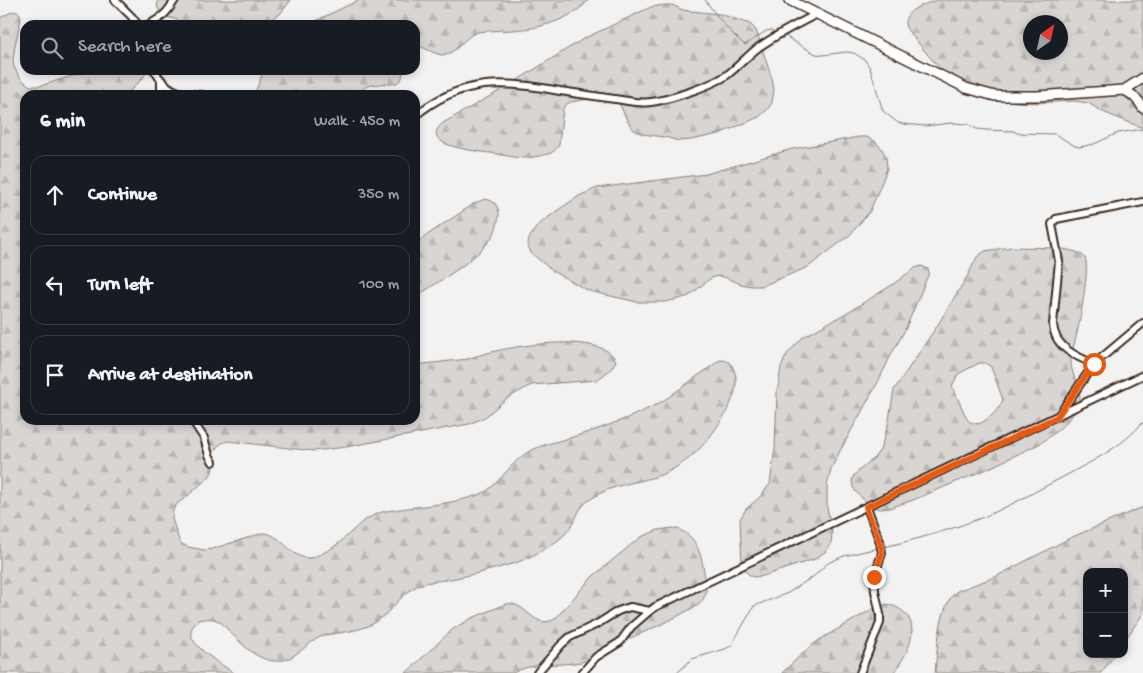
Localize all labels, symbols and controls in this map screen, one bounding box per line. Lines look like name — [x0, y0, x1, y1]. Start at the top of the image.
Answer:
north arrow — [1023, 15, 1068, 60]
search box — [20, 20, 420, 75]
icon: search — [38, 34, 66, 62]
text: Search here — [78, 36, 172, 59]
text: 6 min — [40, 110, 85, 135]
text: Walk · 450 m — [314, 113, 400, 132]
icon: ahead — [41, 181, 69, 209]
text: Continue — [88, 184, 157, 207]
text: 350 m — [358, 186, 399, 205]
icon: left — [41, 271, 69, 299]
text: Turn left — [88, 274, 152, 297]
text: 100 m — [359, 276, 399, 295]
route start — [1083, 353, 1106, 376]
icon: arrive — [41, 361, 69, 389]
text: Arrive at destination — [88, 364, 252, 387]
route end — [863, 566, 886, 589]
map controls — [1083, 568, 1128, 658]
button: + — [1083, 568, 1128, 613]
button: − — [1083, 613, 1128, 658]

